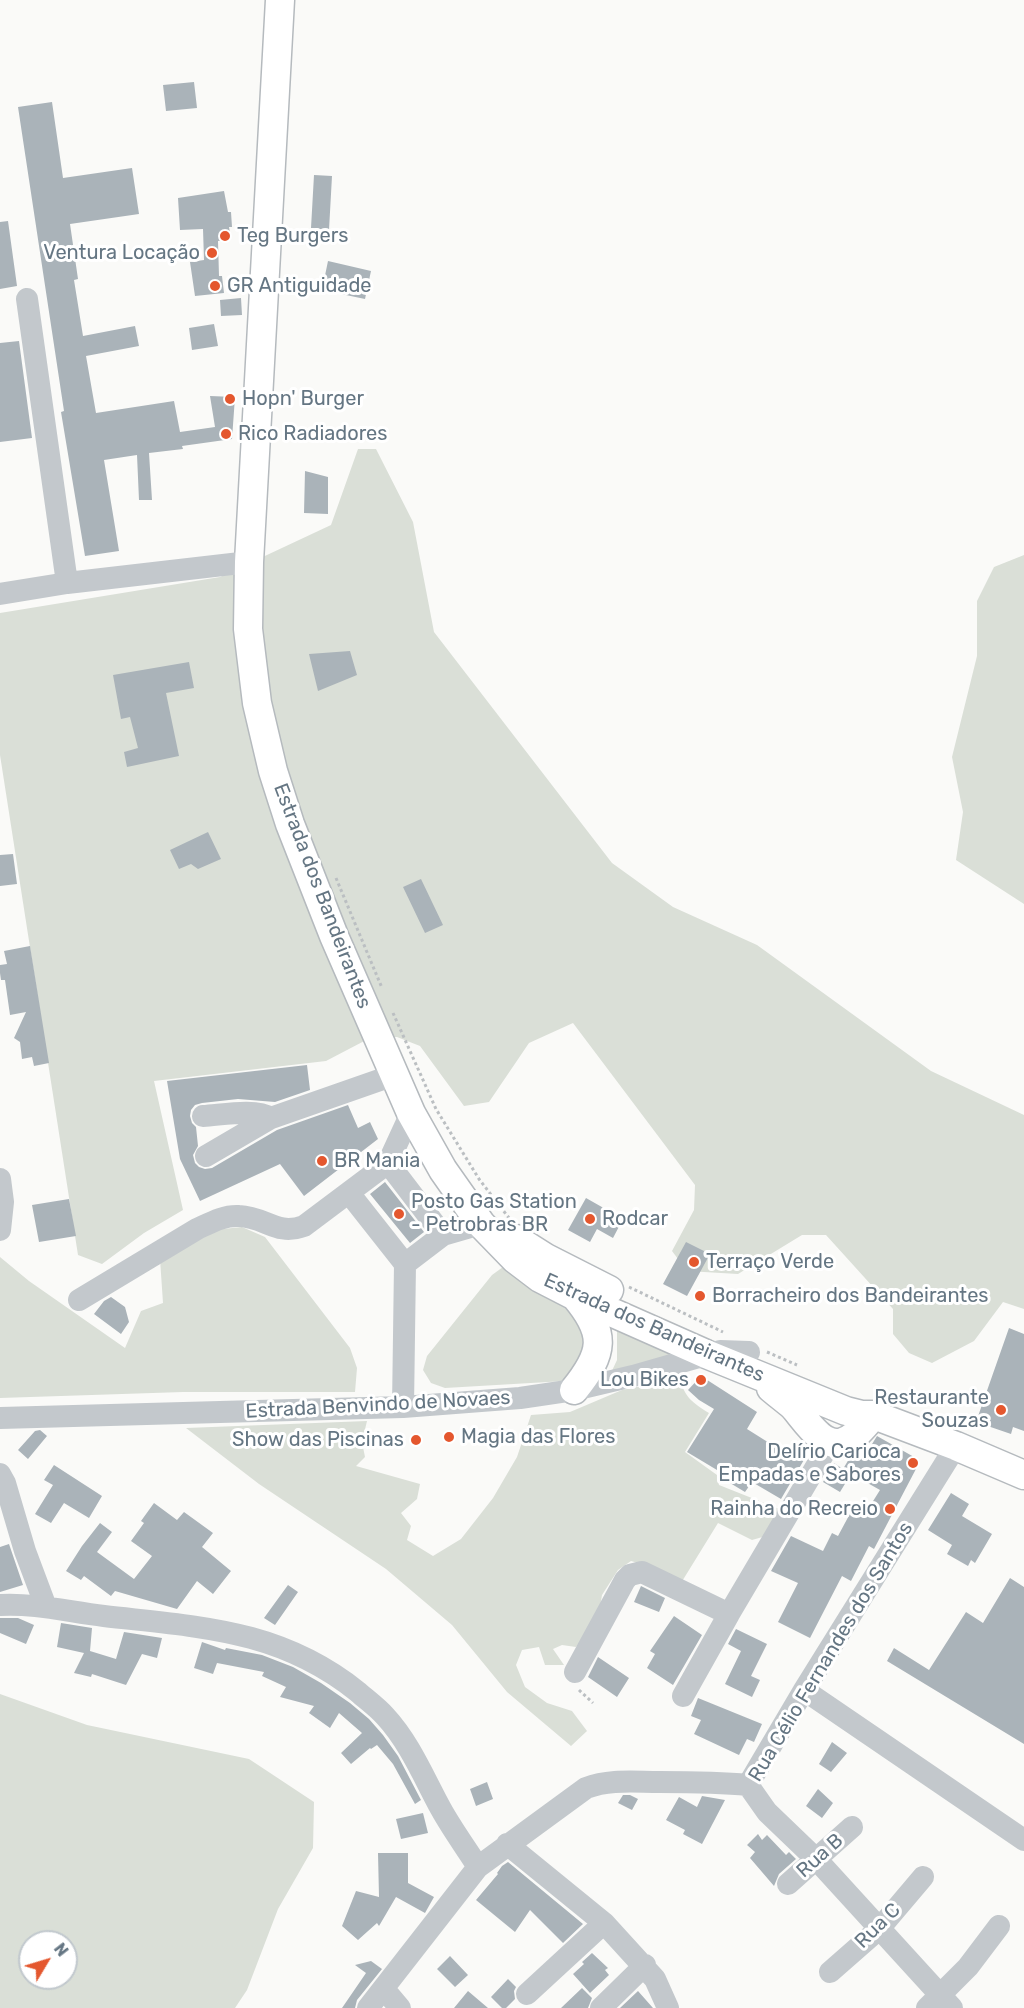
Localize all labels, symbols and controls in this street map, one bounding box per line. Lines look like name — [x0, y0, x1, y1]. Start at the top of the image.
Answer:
place label: Teg Burgers — [237, 224, 348, 248]
marker: Teg Burgers — [218, 229, 232, 243]
place label: Ventura Locação — [43, 241, 200, 265]
marker: Ventura Locação — [205, 246, 219, 260]
place label: GR Antiguidade — [227, 274, 372, 298]
marker: GR Antiguidade — [208, 279, 222, 293]
place label: Hopn' Burger — [242, 387, 364, 411]
marker: Hopn' Burger — [223, 392, 237, 406]
place label: Rico Radiadores — [238, 422, 387, 446]
marker: Rico Radiadores — [219, 427, 233, 441]
street label: Estrada dos Bandeirantes — [268, 780, 376, 1012]
place label: BR Mania — [334, 1149, 420, 1173]
marker: BR Mania — [315, 1154, 329, 1168]
place label: Posto Gas Station - Petrobras BR — [411, 1190, 577, 1237]
marker: Posto Gas Station - Petrobras BR — [392, 1207, 406, 1221]
place label: Rodcar — [602, 1207, 668, 1231]
marker: Rodcar — [583, 1212, 597, 1226]
place label: Terraço Verde — [706, 1250, 834, 1274]
marker: Terraço Verde — [687, 1255, 701, 1269]
street label: Estrada dos Bandeirantes — [540, 1268, 768, 1388]
place label: Borracheiro dos Bandeirantes — [712, 1284, 989, 1308]
marker: Borracheiro dos Bandeirantes — [693, 1289, 707, 1303]
place label: Lou Bikes — [600, 1368, 689, 1392]
marker: Lou Bikes — [694, 1373, 708, 1387]
street label: Estrada Benvindo de Novaes — [245, 1386, 511, 1424]
place label: Restaurante Souzas — [874, 1386, 989, 1433]
marker: Restaurante Souzas — [994, 1403, 1008, 1417]
place label: Magia das Flores — [461, 1425, 616, 1449]
place label: Show das Piscinas — [232, 1428, 404, 1452]
marker: Magia das Flores — [442, 1430, 456, 1444]
marker: Show das Piscinas — [409, 1433, 423, 1447]
place label: Delírio Carioca Empadas e Sabores — [718, 1440, 901, 1487]
marker: Delírio Carioca Empadas e Sabores — [906, 1456, 920, 1470]
place label: Rainha do Recreio — [710, 1497, 878, 1521]
marker: Rainha do Recreio — [883, 1502, 897, 1516]
street label: Rua Célio Fernandes dos Santos — [744, 1518, 918, 1786]
street label: Rua B — [792, 1829, 848, 1883]
street label: Rua C — [850, 1898, 906, 1954]
north arrow — [18, 1930, 78, 1990]
text: N — [50, 1939, 72, 1960]

